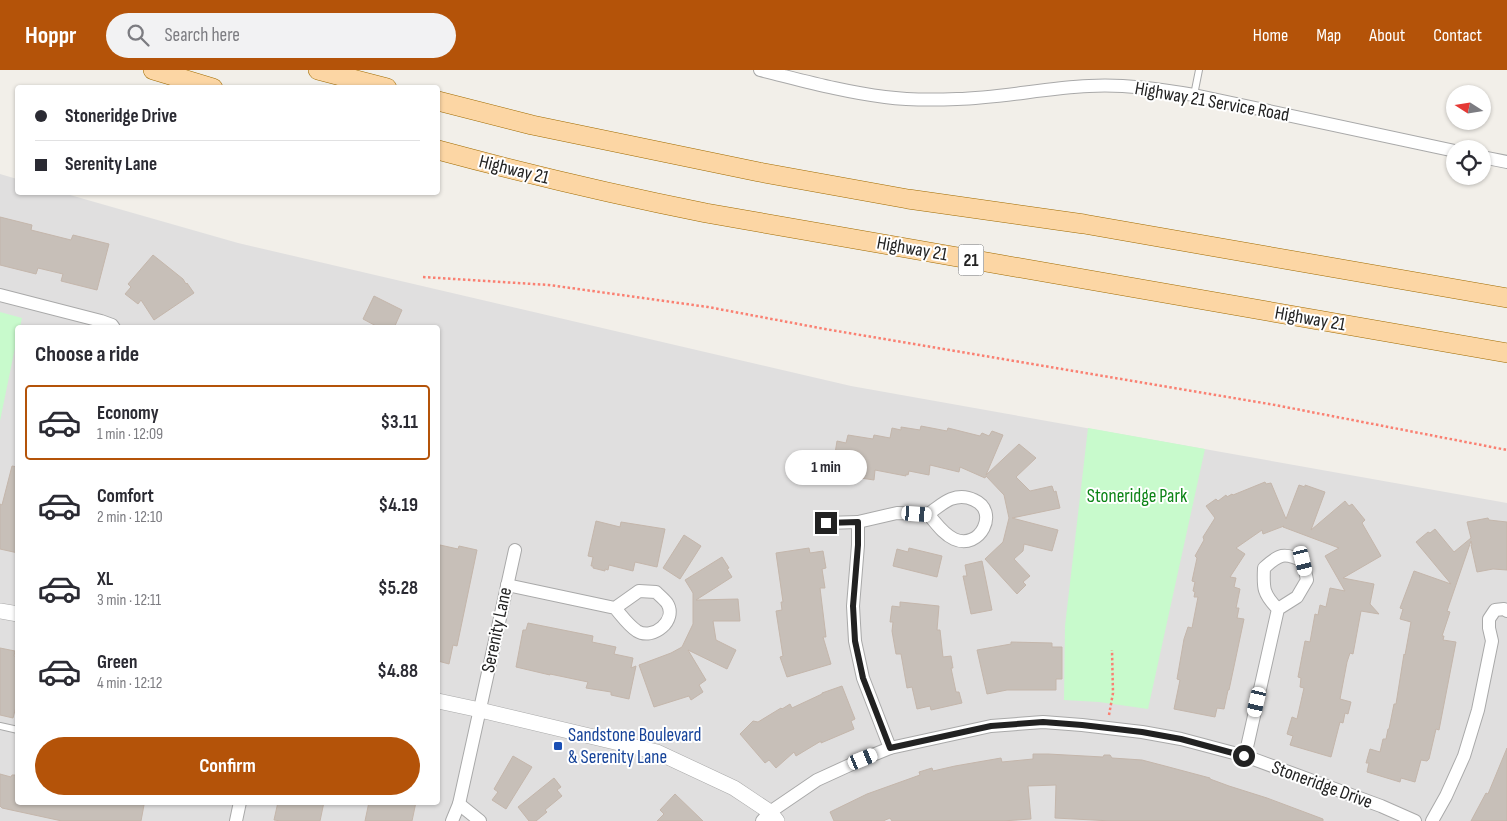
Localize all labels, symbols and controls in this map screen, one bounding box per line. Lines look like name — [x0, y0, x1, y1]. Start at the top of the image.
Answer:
search box — [106, 13, 456, 58]
text: Hoppr — [25, 21, 76, 50]
icon: search — [124, 21, 152, 49]
text: Search here — [164, 24, 240, 47]
text: Home — [1253, 25, 1288, 46]
text: Map — [1316, 25, 1341, 46]
text: About — [1369, 25, 1405, 46]
text: Contact — [1433, 25, 1482, 46]
street label: Highway 21 Service Road — [1133, 77, 1291, 127]
north arrow — [1446, 85, 1491, 130]
map controls — [1446, 85, 1491, 185]
text: Stoneridge Drive — [65, 105, 177, 128]
button: locate — [1446, 140, 1491, 185]
street label: Highway 21 — [477, 150, 552, 190]
text: Serenity Lane — [65, 153, 157, 176]
street label: Highway 21 — [875, 231, 949, 267]
road number: 21 — [958, 244, 984, 276]
street label: Highway 21 — [1273, 301, 1347, 337]
text: Choose a ride — [35, 341, 139, 368]
icon: car — [37, 400, 82, 445]
text: Economy — [97, 402, 159, 425]
text: $3.11 — [380, 411, 418, 434]
text: 1 min · 12:09 — [97, 425, 163, 444]
callout: 1 min — [785, 450, 867, 486]
text: 1 min — [811, 458, 841, 477]
icon: car — [37, 483, 82, 528]
text: Comfort — [97, 485, 154, 508]
park label: Stoneridge Park — [1087, 485, 1188, 508]
text: $4.19 — [379, 494, 418, 517]
car — [901, 505, 932, 523]
text: 2 min · 12:10 — [97, 508, 163, 527]
route end — [815, 512, 837, 534]
car — [1292, 545, 1313, 577]
icon: car — [37, 566, 82, 611]
text: XL — [97, 568, 113, 591]
text: $5.28 — [378, 577, 418, 600]
street label: Serenity Lane — [477, 585, 517, 675]
text: 3 min · 12:11 — [97, 591, 161, 610]
icon: car — [37, 649, 82, 694]
text: Green — [97, 651, 137, 674]
text: $4.88 — [377, 660, 418, 683]
text: 4 min · 12:12 — [97, 674, 162, 693]
car — [1246, 686, 1267, 718]
place label: Sandstone Boulevard & Serenity Lane — [568, 724, 701, 769]
button: Confirm — [35, 737, 420, 795]
marker: Sandstone Boulevard & Serenity Lane — [552, 740, 564, 752]
route start — [1233, 745, 1255, 767]
car — [846, 746, 879, 772]
street label: Stoneridge Drive — [1268, 756, 1376, 814]

